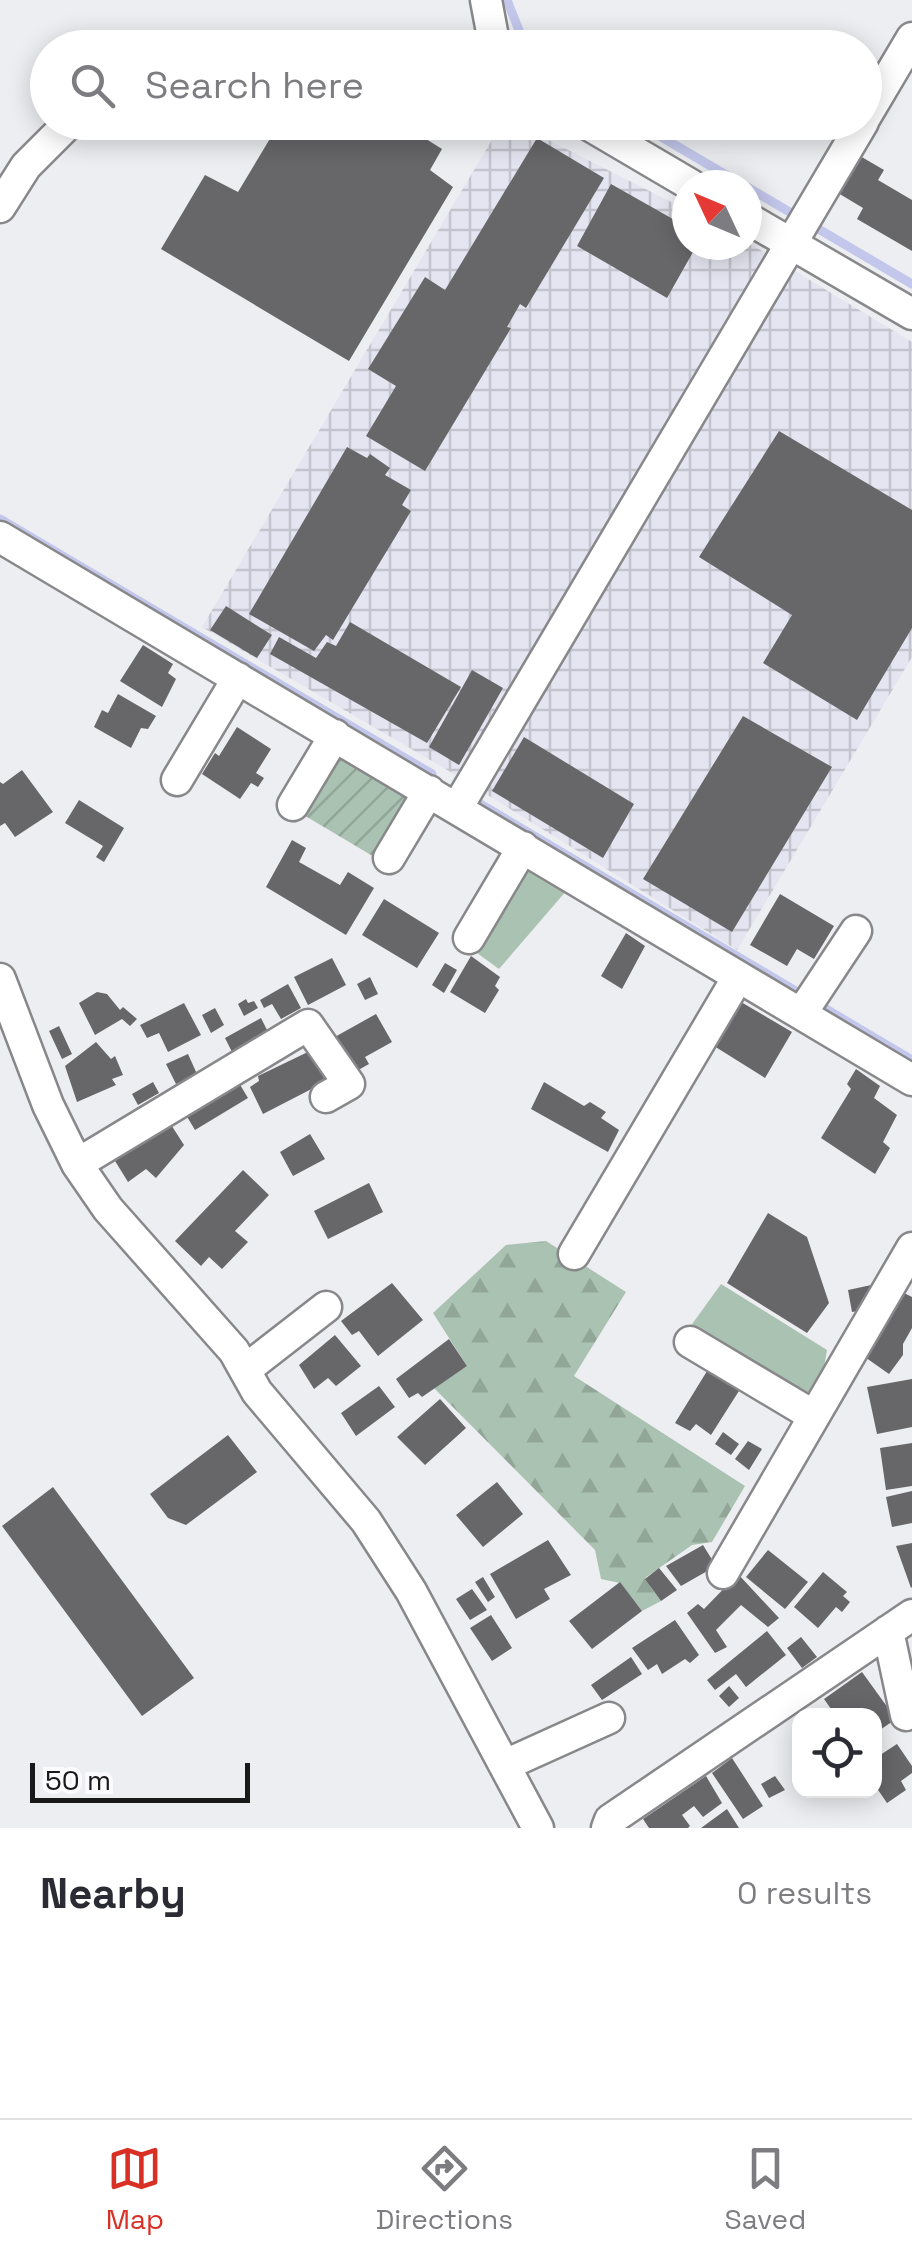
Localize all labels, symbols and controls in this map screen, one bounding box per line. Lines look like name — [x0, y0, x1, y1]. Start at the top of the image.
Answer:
search box — [30, 30, 882, 140]
icon: search — [65, 58, 120, 113]
text: Search here — [145, 61, 364, 109]
north arrow — [672, 170, 762, 260]
map controls — [792, 1708, 882, 1798]
button: locate — [792, 1708, 882, 1798]
scale bar — [30, 1758, 250, 1802]
text: 50 m — [45, 1762, 111, 1798]
text: Nearby — [40, 1867, 186, 1920]
text: 0 results — [737, 1873, 872, 1913]
tab: Map — [106, 2141, 164, 2237]
tab: Directions — [376, 2141, 513, 2237]
tab: Saved — [725, 2141, 806, 2237]

